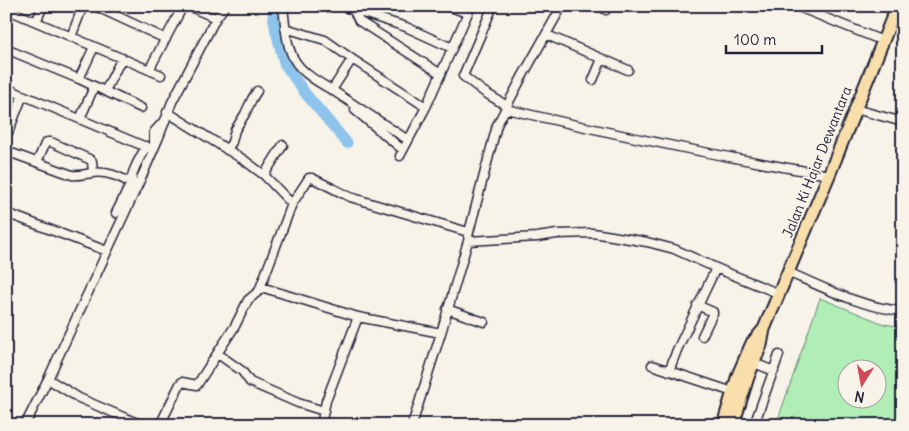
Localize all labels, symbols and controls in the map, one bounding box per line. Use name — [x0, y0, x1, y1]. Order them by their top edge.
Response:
scale bar — [726, 22, 823, 54]
text: 100 m — [734, 30, 776, 49]
street label: Jalan Ki Hajar Dewantara — [778, 84, 856, 240]
north arrow — [836, 358, 886, 408]
text: N — [853, 387, 866, 407]

